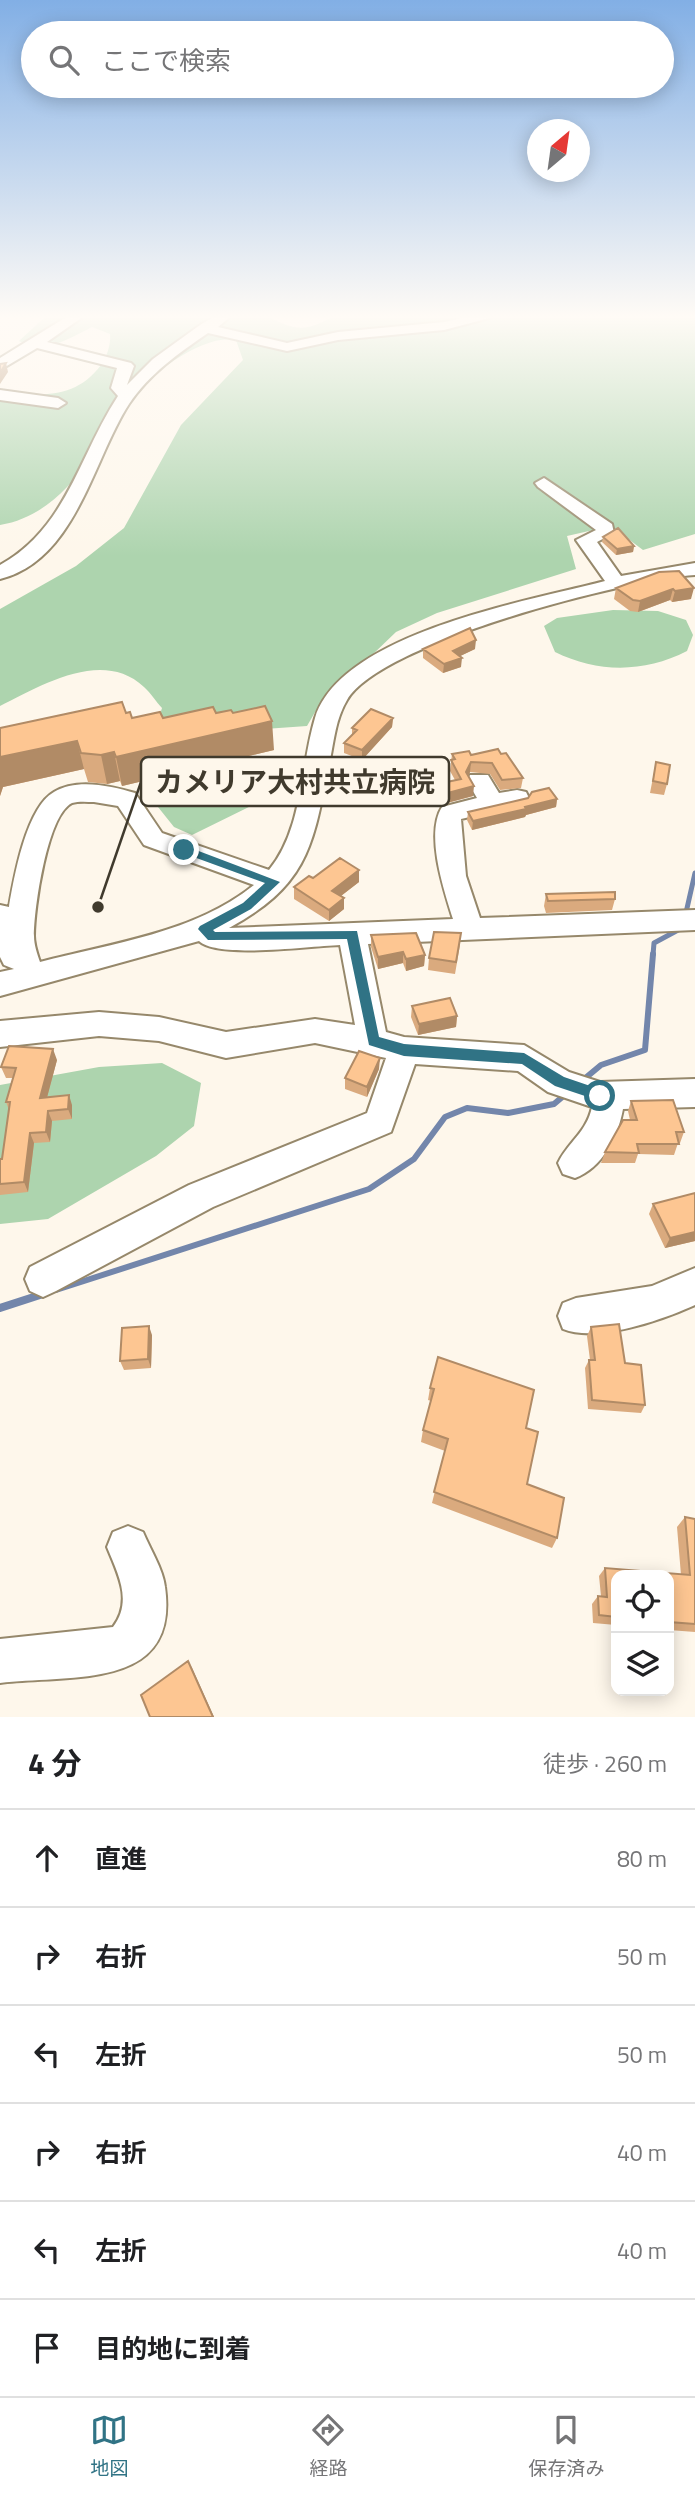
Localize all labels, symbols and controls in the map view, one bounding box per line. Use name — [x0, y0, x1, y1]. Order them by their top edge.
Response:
search box — [21, 21, 674, 98]
icon: search — [45, 41, 83, 79]
text: ここで検索 — [101, 41, 231, 80]
north arrow — [527, 119, 590, 182]
callout: カメリア大村共立病院 — [141, 757, 449, 806]
text: カメリア大村共立病院 — [155, 760, 435, 803]
route end — [168, 834, 199, 865]
route start — [584, 1080, 615, 1111]
map controls — [611, 1570, 674, 1696]
button: locate — [611, 1570, 674, 1633]
button: layers — [611, 1633, 674, 1696]
text: 4 分 — [28, 1740, 81, 1786]
text: 徒歩 · 260 m — [543, 1746, 667, 1781]
icon: ahead — [28, 1839, 66, 1877]
text: 直進 — [95, 1839, 147, 1878]
text: 80 m — [617, 1841, 667, 1876]
icon: right — [28, 1937, 66, 1975]
text: 右折 — [95, 1937, 147, 1976]
text: 50 m — [617, 1939, 667, 1974]
icon: left — [28, 2035, 66, 2073]
text: 左折 — [95, 2035, 147, 2074]
text: 50 m — [617, 2037, 667, 2072]
icon: right — [28, 2133, 66, 2171]
text: 右折 — [95, 2133, 147, 2172]
text: 40 m — [617, 2135, 667, 2170]
icon: left — [28, 2231, 66, 2269]
text: 左折 — [95, 2231, 147, 2270]
text: 40 m — [617, 2233, 667, 2268]
icon: arrive — [28, 2329, 66, 2367]
text: 目的地に到着 — [95, 2329, 251, 2368]
tab: 地図 — [90, 2411, 129, 2482]
tab: 経路 — [309, 2411, 348, 2482]
tab: 保存済み — [528, 2411, 605, 2482]

